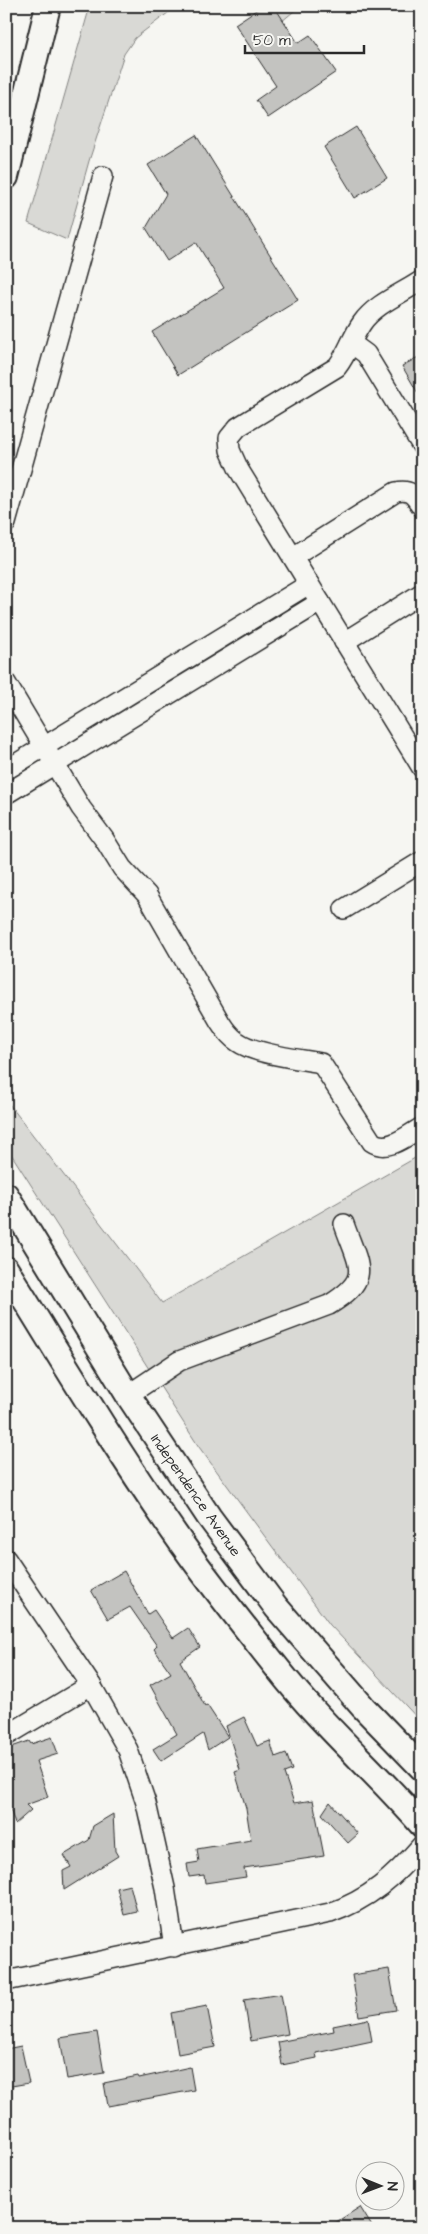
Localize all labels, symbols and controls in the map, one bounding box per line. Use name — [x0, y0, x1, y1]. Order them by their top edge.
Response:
scale bar — [245, 22, 364, 54]
text: 50 m — [253, 30, 291, 51]
street label: Independence Avenue — [145, 1430, 246, 1561]
north arrow — [356, 2162, 406, 2212]
text: N — [382, 2182, 402, 2191]

